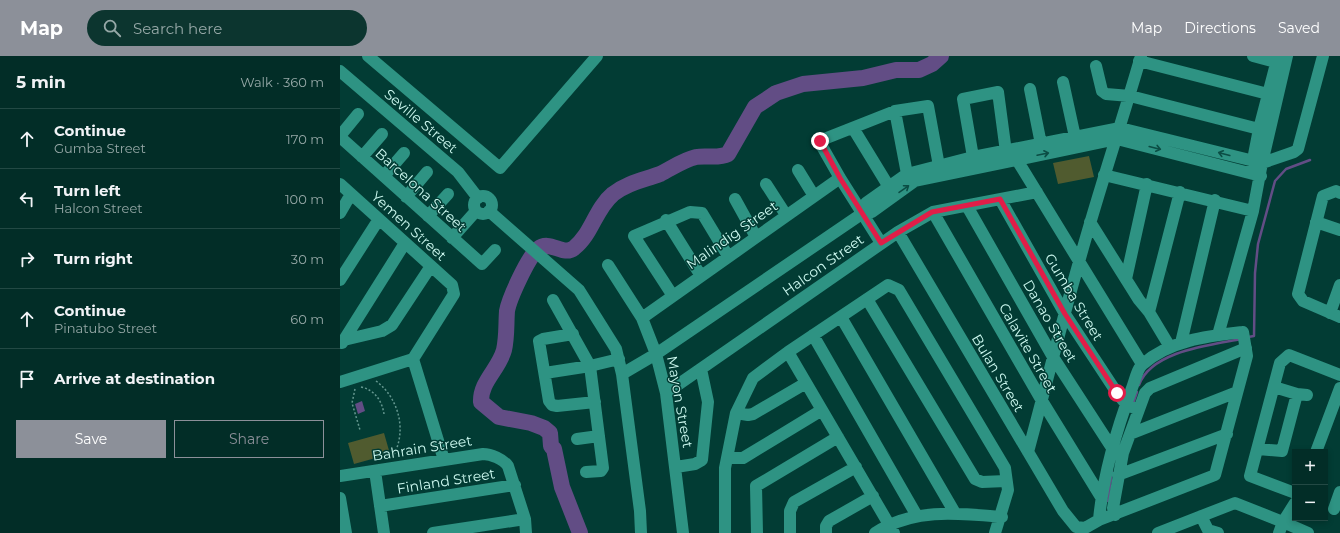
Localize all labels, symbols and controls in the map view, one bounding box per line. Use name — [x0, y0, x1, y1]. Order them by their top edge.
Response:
search box — [87, 10, 367, 46]
text: Map — [20, 17, 63, 40]
icon: search — [101, 17, 123, 39]
text: Search here — [133, 19, 222, 38]
text: Map — [1131, 19, 1162, 37]
text: Directions — [1184, 19, 1256, 37]
text: Saved — [1278, 19, 1320, 37]
text: 5 min — [16, 72, 66, 92]
text: Walk · 360 m — [240, 74, 324, 90]
street label: Seville Street — [381, 85, 462, 157]
text: Continue — [54, 121, 126, 140]
icon: ahead — [16, 128, 38, 150]
text: 170 m — [286, 131, 324, 147]
route end — [811, 132, 829, 150]
text: Gumba Street — [54, 140, 146, 156]
street label: Barcelona Street — [372, 144, 471, 236]
one-way arrow — [1148, 145, 1161, 153]
one-way arrow — [1036, 150, 1049, 158]
one-way arrow — [1218, 150, 1231, 158]
text: Turn left — [54, 181, 121, 200]
one-way arrow — [898, 185, 909, 193]
street label: Yemen Street — [368, 187, 451, 265]
icon: left — [16, 188, 38, 210]
text: 100 m — [285, 191, 324, 207]
street label: Malindig Street — [683, 197, 781, 273]
text: Halcon Street — [54, 200, 143, 216]
street label: Halcon Street — [779, 230, 867, 300]
icon: right — [16, 248, 38, 270]
text: Turn right — [54, 249, 133, 268]
street label: Gumba Street — [1041, 250, 1107, 344]
text: 30 m — [291, 251, 324, 267]
street label: Danao Street — [1019, 277, 1081, 366]
street label: Calavite Street — [995, 300, 1061, 397]
text: Continue — [54, 301, 126, 320]
icon: ahead — [16, 308, 38, 330]
text: 60 m — [290, 311, 324, 327]
text: Pinatubo Street — [54, 320, 157, 336]
street label: Bulan Street — [968, 331, 1028, 415]
street label: Mayon Street — [663, 355, 697, 450]
icon: arrive — [16, 368, 38, 390]
text: Arrive at destination — [54, 369, 215, 388]
route start — [1108, 384, 1126, 402]
button: Save — [16, 420, 166, 458]
button: Share — [174, 420, 324, 458]
street label: Bahrain Street — [371, 431, 474, 465]
map controls — [1292, 449, 1328, 521]
button: + — [1292, 449, 1328, 485]
street label: Finland Street — [396, 464, 497, 498]
button: − — [1292, 485, 1328, 521]

